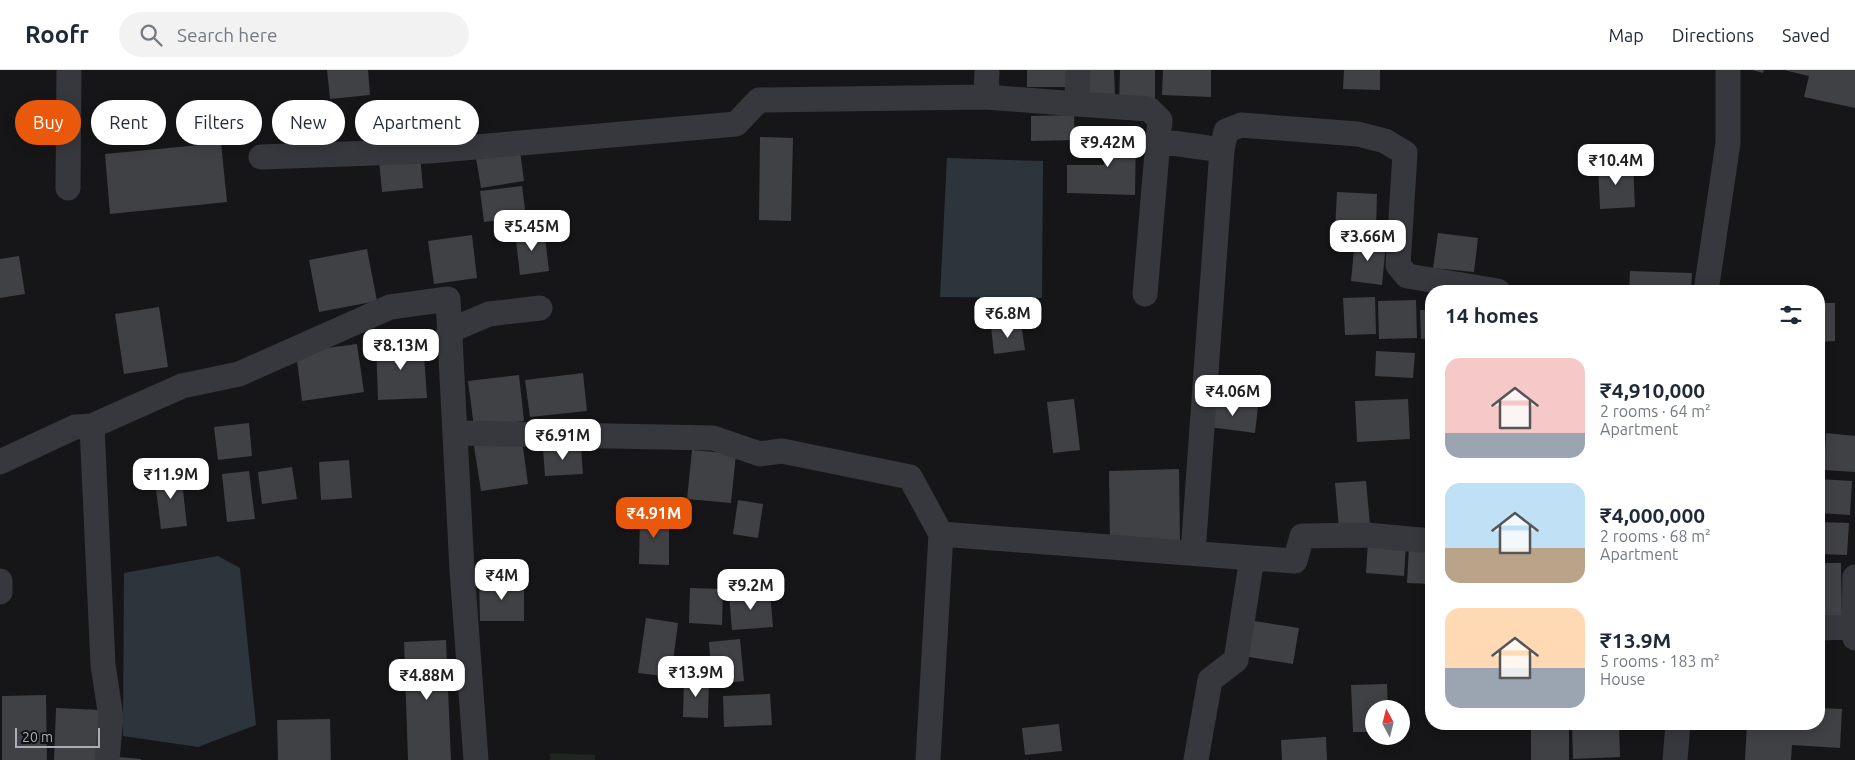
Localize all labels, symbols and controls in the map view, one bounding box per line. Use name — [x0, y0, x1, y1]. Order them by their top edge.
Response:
search box — [119, 12, 469, 57]
text: Roofr — [25, 21, 89, 48]
icon: search — [137, 21, 165, 49]
text: Search here — [177, 24, 277, 46]
text: Map — [1608, 25, 1644, 45]
text: Directions — [1672, 25, 1754, 45]
text: Saved — [1782, 25, 1830, 45]
chip: Buy — [15, 100, 81, 145]
chip: Rent — [91, 100, 166, 145]
chip: Filters — [176, 100, 262, 145]
chip: New — [272, 100, 345, 145]
chip: Apartment — [355, 100, 479, 145]
pin: ₹9.42M — [1067, 126, 1149, 168]
text: ₹9.42M — [1081, 133, 1135, 151]
pin: ₹10.4M — [1575, 144, 1657, 186]
text: ₹10.4M — [1589, 151, 1643, 169]
pin: ₹5.45M — [491, 210, 573, 252]
text: ₹5.45M — [505, 217, 559, 235]
pin: ₹3.66M — [1327, 220, 1409, 262]
text: ₹3.66M — [1341, 227, 1395, 245]
pin: ₹6.8M — [973, 296, 1043, 339]
icon: filters — [1777, 301, 1805, 329]
text: 14 homes — [1445, 303, 1539, 327]
text: ₹6.8M — [985, 304, 1031, 322]
pin: ₹8.13M — [360, 328, 442, 371]
text: ₹8.13M — [374, 336, 428, 354]
pin: ₹4.06M — [1192, 374, 1274, 417]
icon: home — [1485, 378, 1545, 438]
text: ₹4,910,000 — [1600, 378, 1705, 402]
text: ₹4.06M — [1206, 382, 1260, 400]
text: 2 rooms · 64 m² — [1600, 402, 1711, 420]
pin: ₹6.91M — [522, 418, 604, 461]
text: Apartment — [1600, 420, 1678, 438]
text: ₹6.91M — [536, 426, 590, 444]
pin: ₹11.9M — [130, 458, 212, 500]
text: ₹11.9M — [144, 465, 198, 483]
pin: ₹4.91M — [613, 496, 695, 539]
icon: home — [1485, 503, 1545, 563]
text: ₹4,000,000 — [1600, 503, 1705, 527]
text: ₹4.91M — [627, 504, 681, 522]
text: 2 rooms · 68 m² — [1600, 527, 1711, 545]
text: Apartment — [1600, 545, 1678, 563]
pin: ₹4M — [478, 558, 526, 601]
text: ₹4M — [486, 566, 518, 584]
pin: ₹9.2M — [716, 568, 786, 611]
text: ₹9.2M — [728, 576, 774, 594]
icon: home — [1485, 628, 1545, 688]
text: ₹13.9M — [1600, 628, 1671, 652]
text: 5 rooms · 183 m² — [1600, 652, 1720, 670]
pin: ₹13.9M — [655, 656, 737, 698]
pin: ₹4.88M — [386, 658, 468, 701]
text: ₹13.9M — [669, 663, 723, 681]
text: ₹4.88M — [400, 666, 454, 684]
text: House — [1600, 670, 1645, 688]
north arrow — [1365, 700, 1410, 745]
map controls — [1365, 700, 1410, 745]
scale bar — [15, 725, 100, 748]
text: 20 m — [22, 729, 53, 745]

